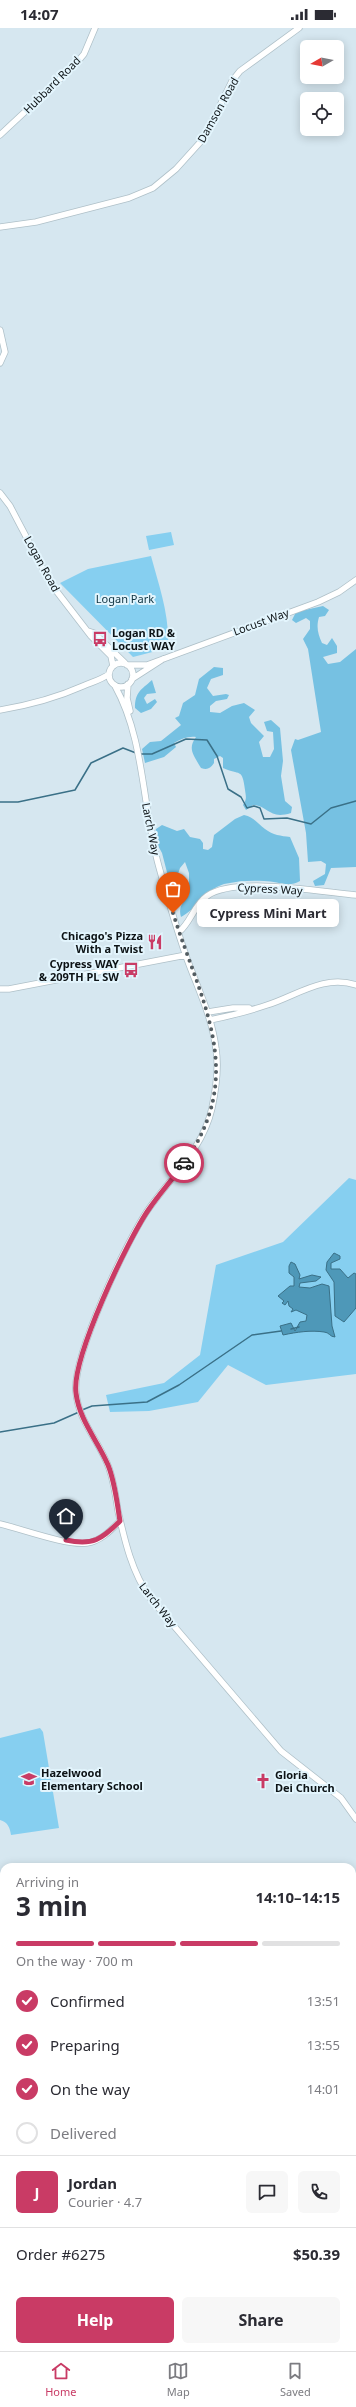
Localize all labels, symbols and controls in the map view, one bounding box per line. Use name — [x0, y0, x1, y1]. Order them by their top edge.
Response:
text: 14:07 — [20, 4, 59, 24]
north arrow — [300, 40, 344, 84]
map controls — [300, 40, 344, 136]
street label: Hubbard Road — [20, 53, 83, 116]
street label: Damson Road — [193, 74, 242, 145]
button: locate — [300, 92, 344, 136]
street label: Logan Road — [21, 533, 64, 594]
park label: Logan Park — [96, 591, 154, 606]
street label: Locust Way — [231, 604, 291, 639]
place label: Logan RD & Locust WAY — [112, 625, 176, 653]
bus stop icon: Logan RD & Locust WAY — [91, 630, 109, 648]
street label: Larch Way — [139, 801, 164, 857]
pin — [156, 872, 190, 913]
icon: bag — [162, 878, 184, 900]
street label: Cypress Way — [237, 879, 303, 898]
callout: Cypress Mini Mart — [197, 899, 339, 927]
text: Cypress Mini Mart — [209, 904, 327, 922]
place label: Chicago's Pizza With a Twist — [61, 928, 143, 956]
restaurant icon: Chicago's Pizza With a Twist — [146, 933, 164, 951]
place label: Cypress WAY & 209TH PL SW — [39, 956, 119, 984]
bus stop icon: Cypress WAY & 209TH PL SW — [122, 961, 140, 979]
courier — [164, 1143, 204, 1183]
icon: car — [173, 1152, 195, 1174]
pin — [49, 1499, 83, 1540]
icon: home — [55, 1505, 77, 1527]
street label: Larch Way — [136, 1579, 181, 1630]
place label: Hazelwood Elementary School — [41, 1765, 143, 1793]
place label: Gloria Dei Church — [275, 1767, 335, 1795]
school or university icon: Hazelwood Elementary School — [20, 1770, 38, 1788]
church icon: Gloria Dei Church — [254, 1772, 272, 1790]
text: Arriving in — [16, 1873, 79, 1891]
text: 14:10–14:15 — [255, 1887, 340, 1907]
text: 3 min — [16, 1888, 88, 1924]
text: On the way · 700 m — [16, 1952, 133, 1970]
icon: check — [16, 1990, 38, 2012]
text: Confirmed — [50, 1991, 125, 2011]
text: 13:51 — [307, 1992, 340, 2010]
icon: check — [16, 2034, 38, 2056]
text: Preparing — [50, 2035, 120, 2055]
text: 13:55 — [307, 2036, 340, 2054]
icon: check — [16, 2078, 38, 2100]
text: On the way — [50, 2079, 130, 2099]
text: 14:01 — [307, 2080, 340, 2098]
text: Delivered — [50, 2123, 117, 2143]
button: chat — [246, 2171, 288, 2213]
button: phone — [298, 2171, 340, 2213]
text: Jordan — [68, 2173, 117, 2193]
text: J — [35, 2182, 39, 2202]
text: Courier · 4.7 — [68, 2193, 142, 2211]
text: Order #6275 — [16, 2244, 105, 2264]
text: $50.39 — [293, 2244, 340, 2264]
button: Help — [16, 2297, 174, 2343]
button: Share — [182, 2297, 340, 2343]
tab: Home — [45, 2360, 76, 2399]
tab: Map — [167, 2360, 190, 2399]
tab: Saved — [280, 2360, 311, 2399]

